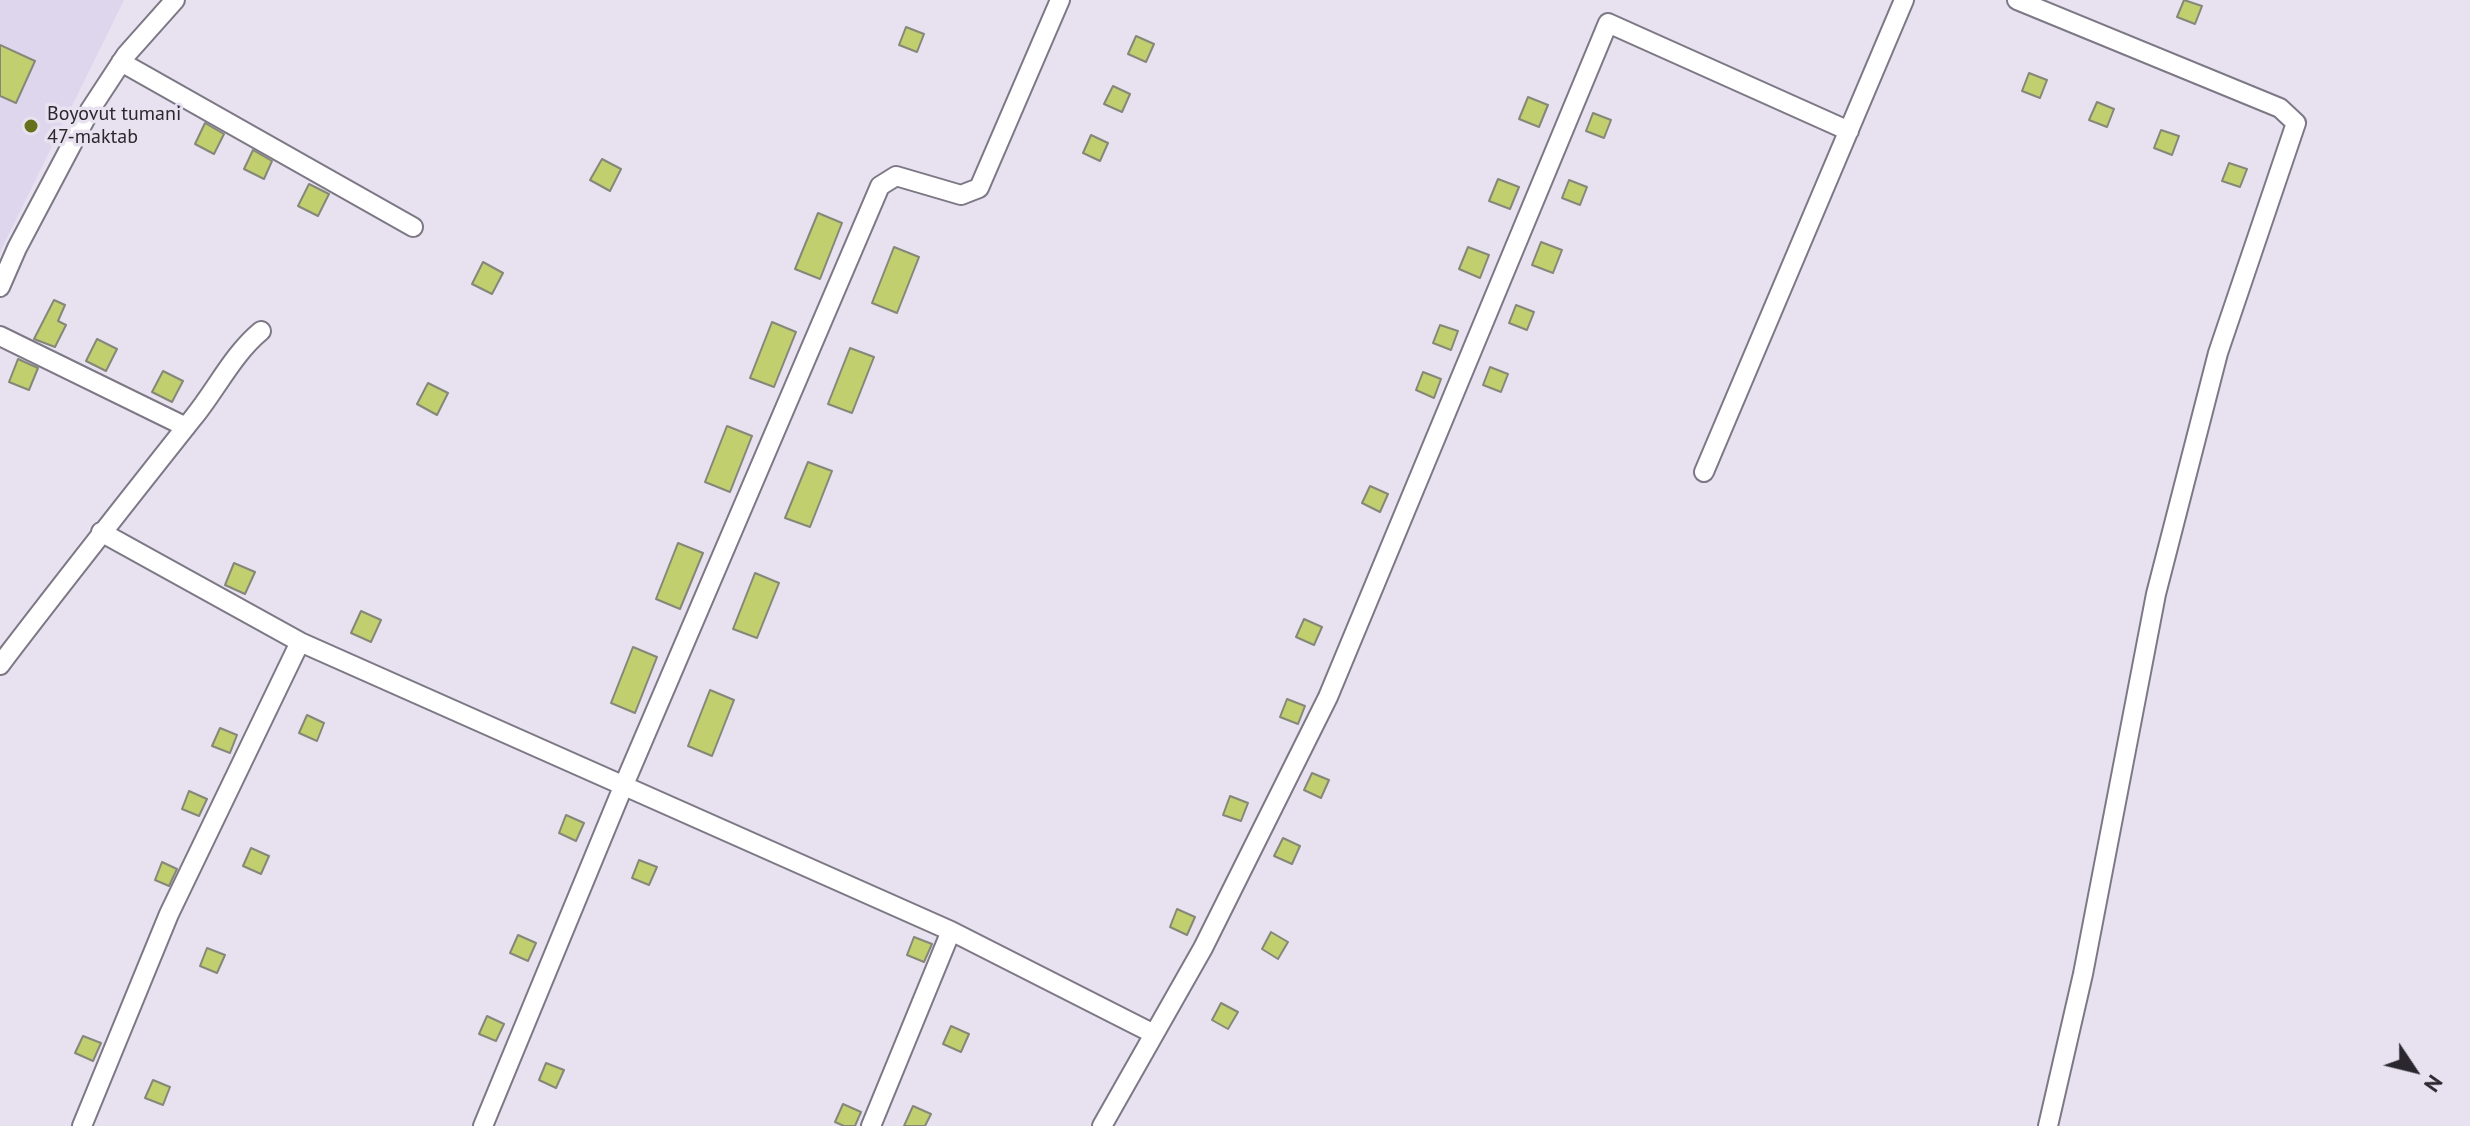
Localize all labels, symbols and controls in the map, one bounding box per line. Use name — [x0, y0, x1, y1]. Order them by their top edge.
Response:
place label: Boyovut tumani 47-maktab — [47, 102, 181, 149]
marker: Boyovut tumani 47-maktab — [22, 117, 40, 135]
north arrow — [2374, 1030, 2454, 1110]
text: N — [2418, 1070, 2449, 1098]

